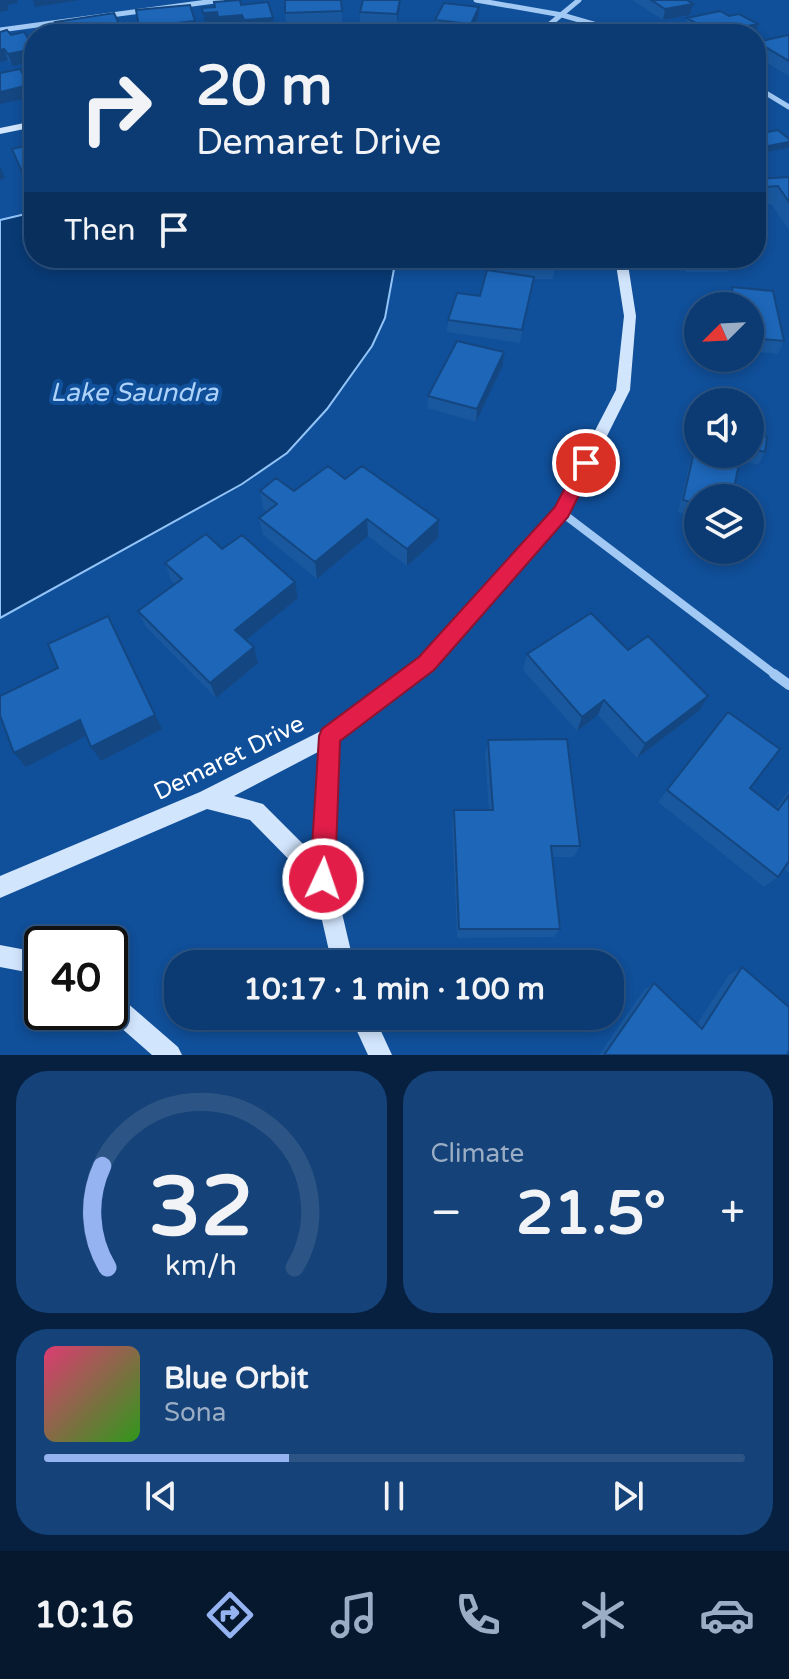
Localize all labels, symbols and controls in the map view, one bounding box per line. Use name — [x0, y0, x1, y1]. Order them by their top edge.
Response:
text: 20 m — [196, 53, 332, 120]
icon: right — [64, 56, 168, 160]
text: Demaret Drive — [196, 121, 441, 164]
icon: arrive — [152, 208, 196, 252]
text: Then — [64, 212, 136, 249]
north arrow — [684, 292, 764, 372]
map controls — [684, 292, 764, 564]
water label: Lake Saundra — [50, 377, 219, 408]
button: sound — [684, 388, 764, 468]
pin — [552, 429, 620, 497]
icon: arrive — [564, 441, 608, 485]
button: layers — [684, 484, 764, 564]
street label: Demaret Drive — [149, 709, 309, 807]
position arrow — [281, 837, 365, 921]
speed limit sign: 40 — [24, 926, 128, 1030]
text: 10:17 · 1 min · 100 m — [243, 971, 545, 1008]
text: Climate — [431, 1138, 524, 1169]
text: 32 — [149, 1158, 253, 1258]
text: 21.5° — [516, 1178, 666, 1250]
text: − — [431, 1187, 462, 1240]
text: + — [720, 1187, 745, 1240]
text: km/h — [165, 1249, 237, 1283]
text: Blue Orbit — [164, 1360, 309, 1397]
text: Sona — [164, 1397, 226, 1428]
icon: previous — [139, 1474, 183, 1518]
icon: pause — [372, 1474, 416, 1518]
icon: next — [606, 1474, 650, 1518]
icon: directions — [202, 1587, 258, 1643]
icon: music — [326, 1587, 382, 1643]
icon: phone — [450, 1587, 506, 1643]
icon: climate — [575, 1587, 631, 1643]
icon: car — [699, 1587, 755, 1643]
text: 10:16 — [34, 1594, 134, 1637]

